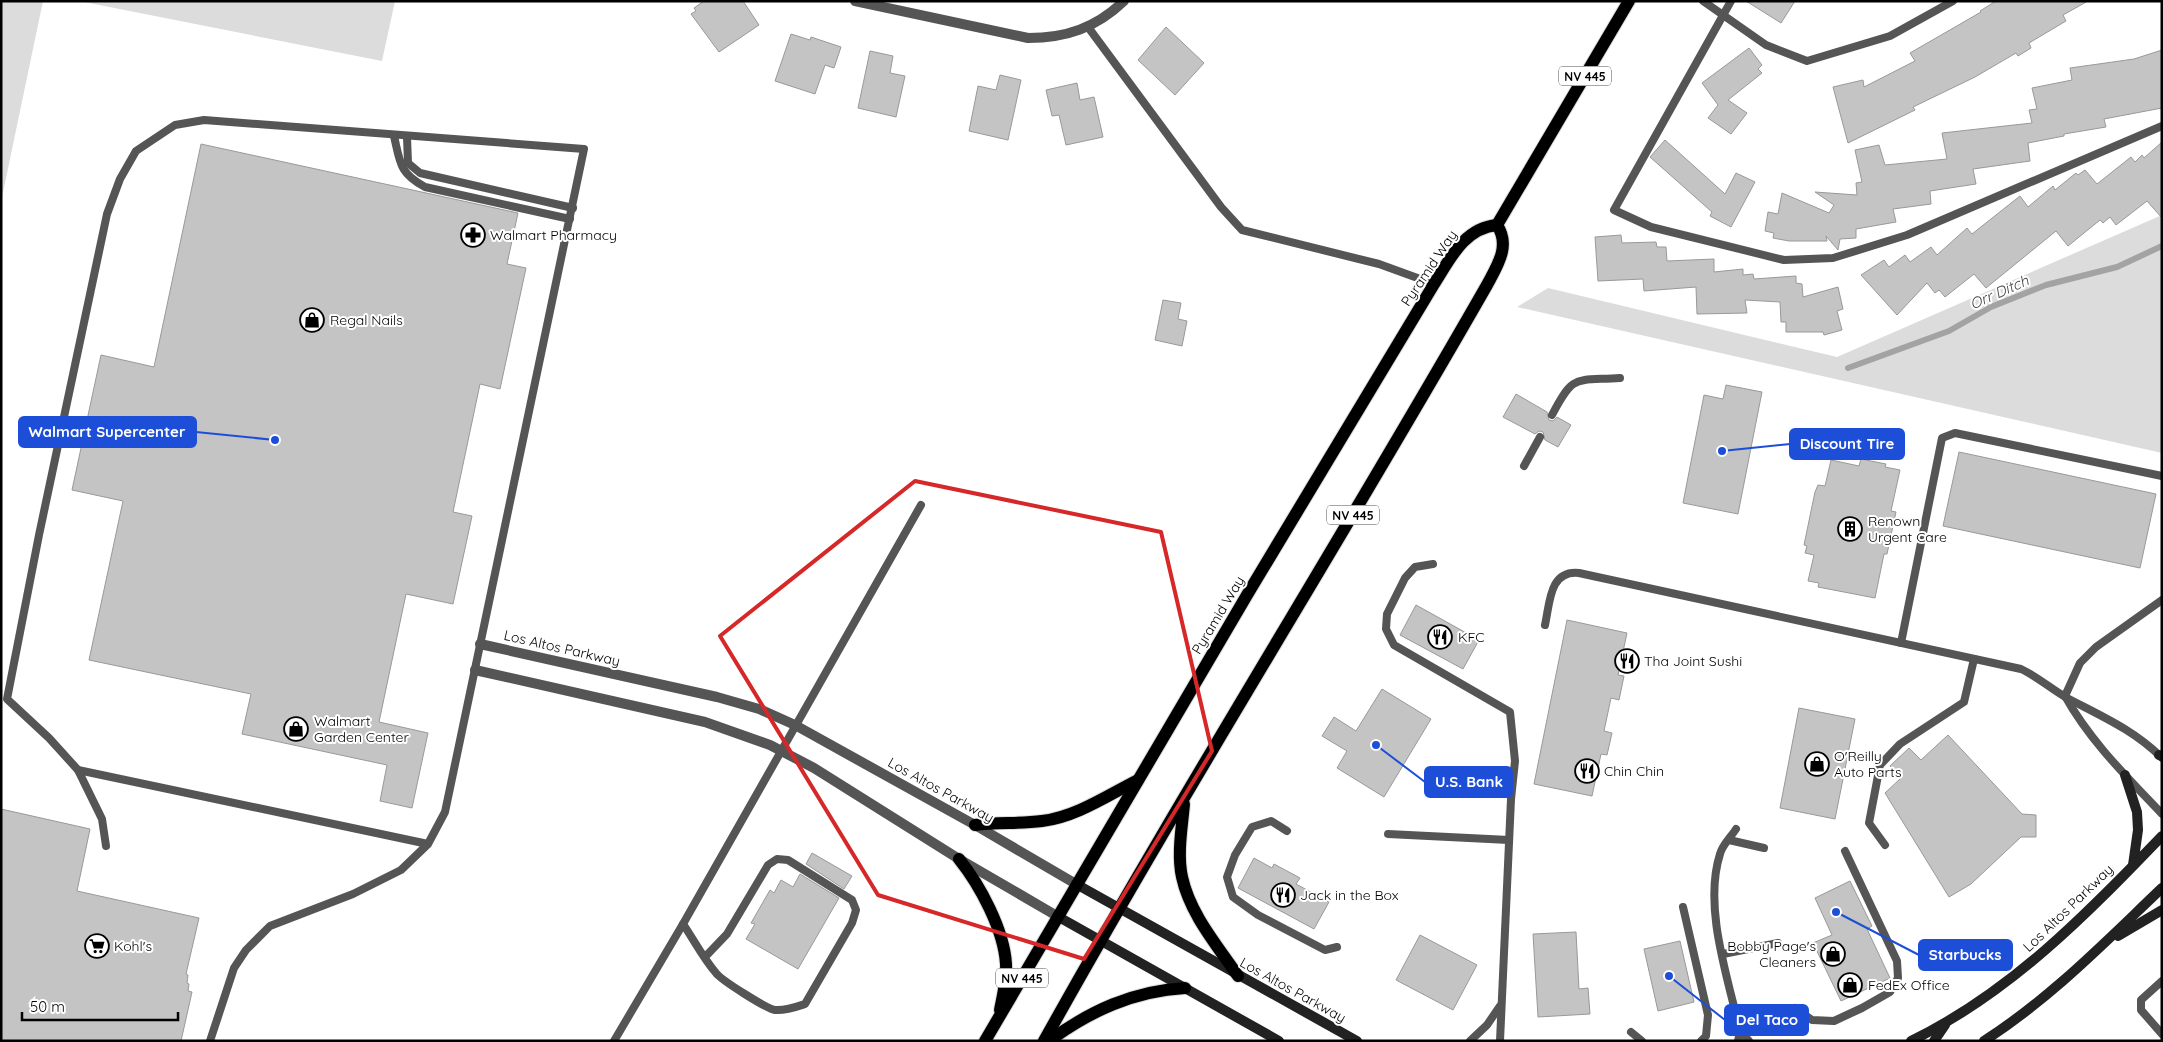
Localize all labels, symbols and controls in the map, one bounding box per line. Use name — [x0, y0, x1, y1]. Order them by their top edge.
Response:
road number: NV 445 — [1559, 66, 1611, 85]
pharmacy icon: Walmart Pharmacy — [460, 222, 486, 248]
place label: Walmart Pharmacy — [490, 226, 617, 244]
street label: Pyramid Way — [1397, 226, 1461, 310]
water label: Orr Ditch — [1967, 270, 2032, 313]
shop icon: Regal Nails — [299, 307, 325, 333]
place label: Regal Nails — [330, 311, 403, 329]
callout: Walmart Supercenter — [19, 417, 196, 447]
text: Walmart Supercenter — [29, 422, 186, 441]
callout: Discount Tire — [1790, 429, 1904, 459]
text: Discount Tire — [1800, 434, 1894, 453]
road number: NV 445 — [1327, 506, 1379, 524]
place label: Renown Urgent Care — [1868, 512, 1947, 546]
building icon: Renown Urgent Care — [1837, 516, 1863, 542]
street label: Pyramid Way — [1188, 573, 1248, 657]
restaurant icon: KFC — [1427, 624, 1453, 650]
street label: Los Altos Parkway — [502, 626, 622, 670]
place label: KFC — [1458, 628, 1484, 646]
restaurant icon: Tha Joint Sushi — [1614, 648, 1640, 674]
place label: Tha Joint Sushi — [1644, 652, 1742, 670]
place label: Walmart Garden Center — [314, 712, 410, 746]
shop icon: Walmart Garden Center — [283, 716, 309, 742]
place label: O'Reilly Auto Parts — [1834, 747, 1902, 781]
shop icon: O'Reilly Auto Parts — [1804, 751, 1830, 777]
street label: Los Altos Parkway — [885, 753, 997, 827]
restaurant icon: Chin Chin — [1574, 758, 1600, 784]
place label: Chin Chin — [1604, 762, 1664, 780]
callout: U.S. Bank — [1425, 767, 1512, 797]
text: U.S. Bank — [1435, 772, 1503, 791]
street label: Los Altos Parkway — [2019, 860, 2117, 956]
restaurant icon: Jack in the Box — [1270, 882, 1296, 908]
place label: Jack in the Box — [1300, 886, 1399, 904]
supermarket icon: Kohl's — [84, 933, 110, 959]
place label: Kohl's — [114, 937, 152, 955]
place label: Bobby Page's Cleaners — [1727, 937, 1816, 971]
callout: Starbucks — [1919, 940, 2012, 970]
shop icon: Bobby Page's Cleaners — [1820, 941, 1846, 967]
text: Starbucks — [1929, 945, 2001, 964]
street label: Los Altos Parkway — [1237, 953, 1349, 1027]
road number: NV 445 — [996, 968, 1048, 988]
shop icon: FedEx Office — [1837, 972, 1863, 998]
place label: FedEx Office — [1868, 976, 1950, 994]
scale bar — [22, 990, 179, 1022]
text: 50 m — [30, 997, 65, 1016]
callout: Del Taco — [1725, 1005, 1808, 1035]
text: Del Taco — [1736, 1010, 1798, 1029]

